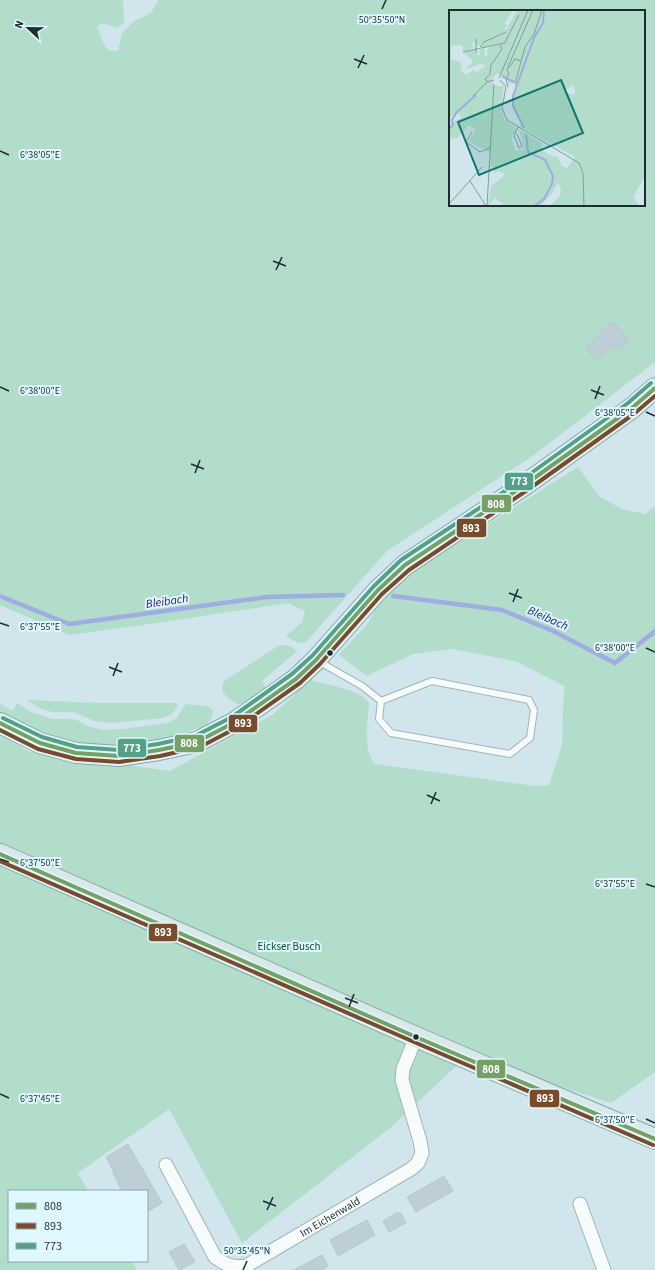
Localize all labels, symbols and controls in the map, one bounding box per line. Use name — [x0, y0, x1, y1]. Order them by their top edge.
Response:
north arrow — [8, 8, 48, 48]
inset map — [449, 10, 645, 206]
text: 50°35'50"N — [359, 13, 405, 27]
text: N — [11, 18, 28, 31]
text: 6°38'05"E — [20, 148, 60, 162]
text: 6°38'00"E — [20, 384, 60, 398]
text: 6°38'05"E — [595, 406, 635, 420]
line badge: 773 — [504, 472, 534, 491]
text: 773 — [510, 474, 528, 489]
line badge: 808 — [481, 494, 512, 513]
text: 808 — [487, 497, 505, 512]
line badge: 893 — [456, 518, 487, 538]
text: 893 — [462, 521, 480, 536]
water label: Bleibach — [145, 590, 189, 613]
water label: Bleibach — [525, 602, 571, 635]
text: 6°37'55"E — [20, 620, 60, 634]
text: 6°38'00"E — [595, 641, 635, 655]
unlabelled marker — [325, 648, 335, 658]
line badge: 893 — [228, 714, 258, 733]
text: 893 — [234, 716, 252, 731]
line badge: 808 — [174, 734, 205, 753]
text: 808 — [180, 736, 198, 751]
line badge: 773 — [117, 738, 147, 758]
text: 773 — [123, 741, 141, 756]
text: 6°37'50"E — [20, 856, 60, 870]
text: 6°37'55"E — [595, 877, 635, 891]
line badge: 893 — [148, 923, 178, 942]
text: 893 — [154, 925, 172, 940]
park label: Eickser Busch — [257, 939, 321, 954]
unlabelled marker — [411, 1032, 421, 1042]
line badge: 808 — [476, 1059, 506, 1079]
text: 808 — [482, 1062, 500, 1077]
line badge: 893 — [529, 1089, 560, 1108]
text: 893 — [536, 1091, 554, 1106]
text: 6°37'45"E — [20, 1092, 60, 1106]
text: 6°37'50"E — [595, 1113, 635, 1127]
legend — [8, 1190, 148, 1262]
street label: Im Eichenwald — [297, 1193, 363, 1241]
text: 808 — [44, 1198, 62, 1215]
text: 893 — [44, 1218, 62, 1235]
text: 773 — [44, 1238, 62, 1255]
text: 50°35'45"N — [224, 1244, 270, 1258]

